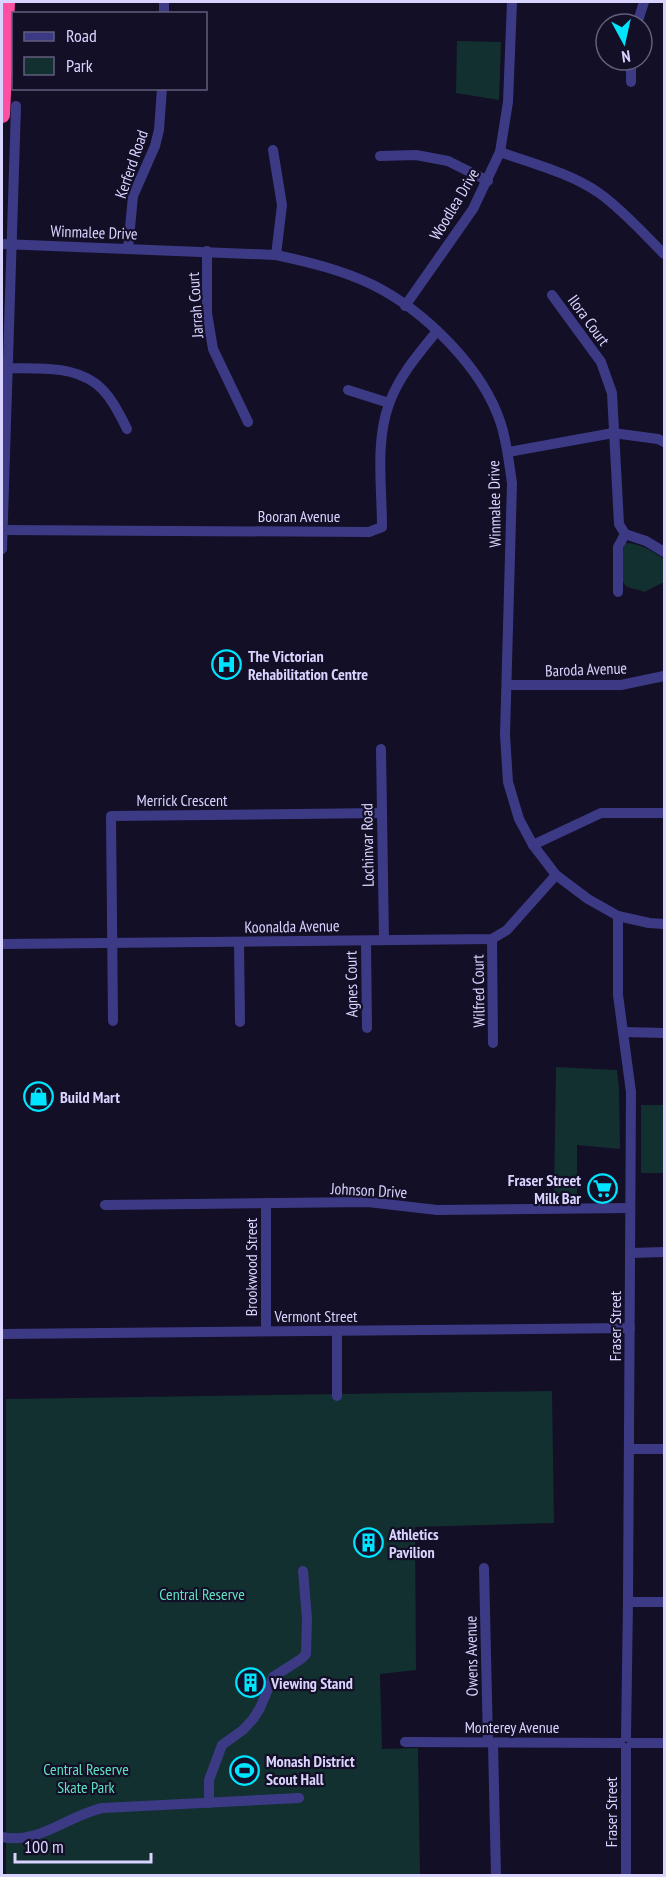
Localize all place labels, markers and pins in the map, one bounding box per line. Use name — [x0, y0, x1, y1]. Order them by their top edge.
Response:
place label: The Victorian Rehabilitation Centre — [248, 646, 368, 684]
hospital icon: The Victorian Rehabilitation Centre — [211, 649, 243, 681]
shop icon: Build Mart — [23, 1081, 55, 1113]
place label: Build Mart — [60, 1087, 120, 1107]
place label: Fraser Street Milk Bar — [508, 1170, 581, 1208]
supermarket icon: Fraser Street Milk Bar — [586, 1173, 618, 1205]
place label: Athletics Pavilion — [388, 1524, 439, 1562]
building icon: Athletics Pavilion — [352, 1527, 384, 1559]
building icon: Viewing Stand — [234, 1667, 266, 1699]
place label: Viewing Stand — [270, 1673, 353, 1693]
place label: Monash District Scout Hall — [266, 1751, 355, 1789]
sports icon: Monash District Scout Hall — [229, 1754, 261, 1786]

